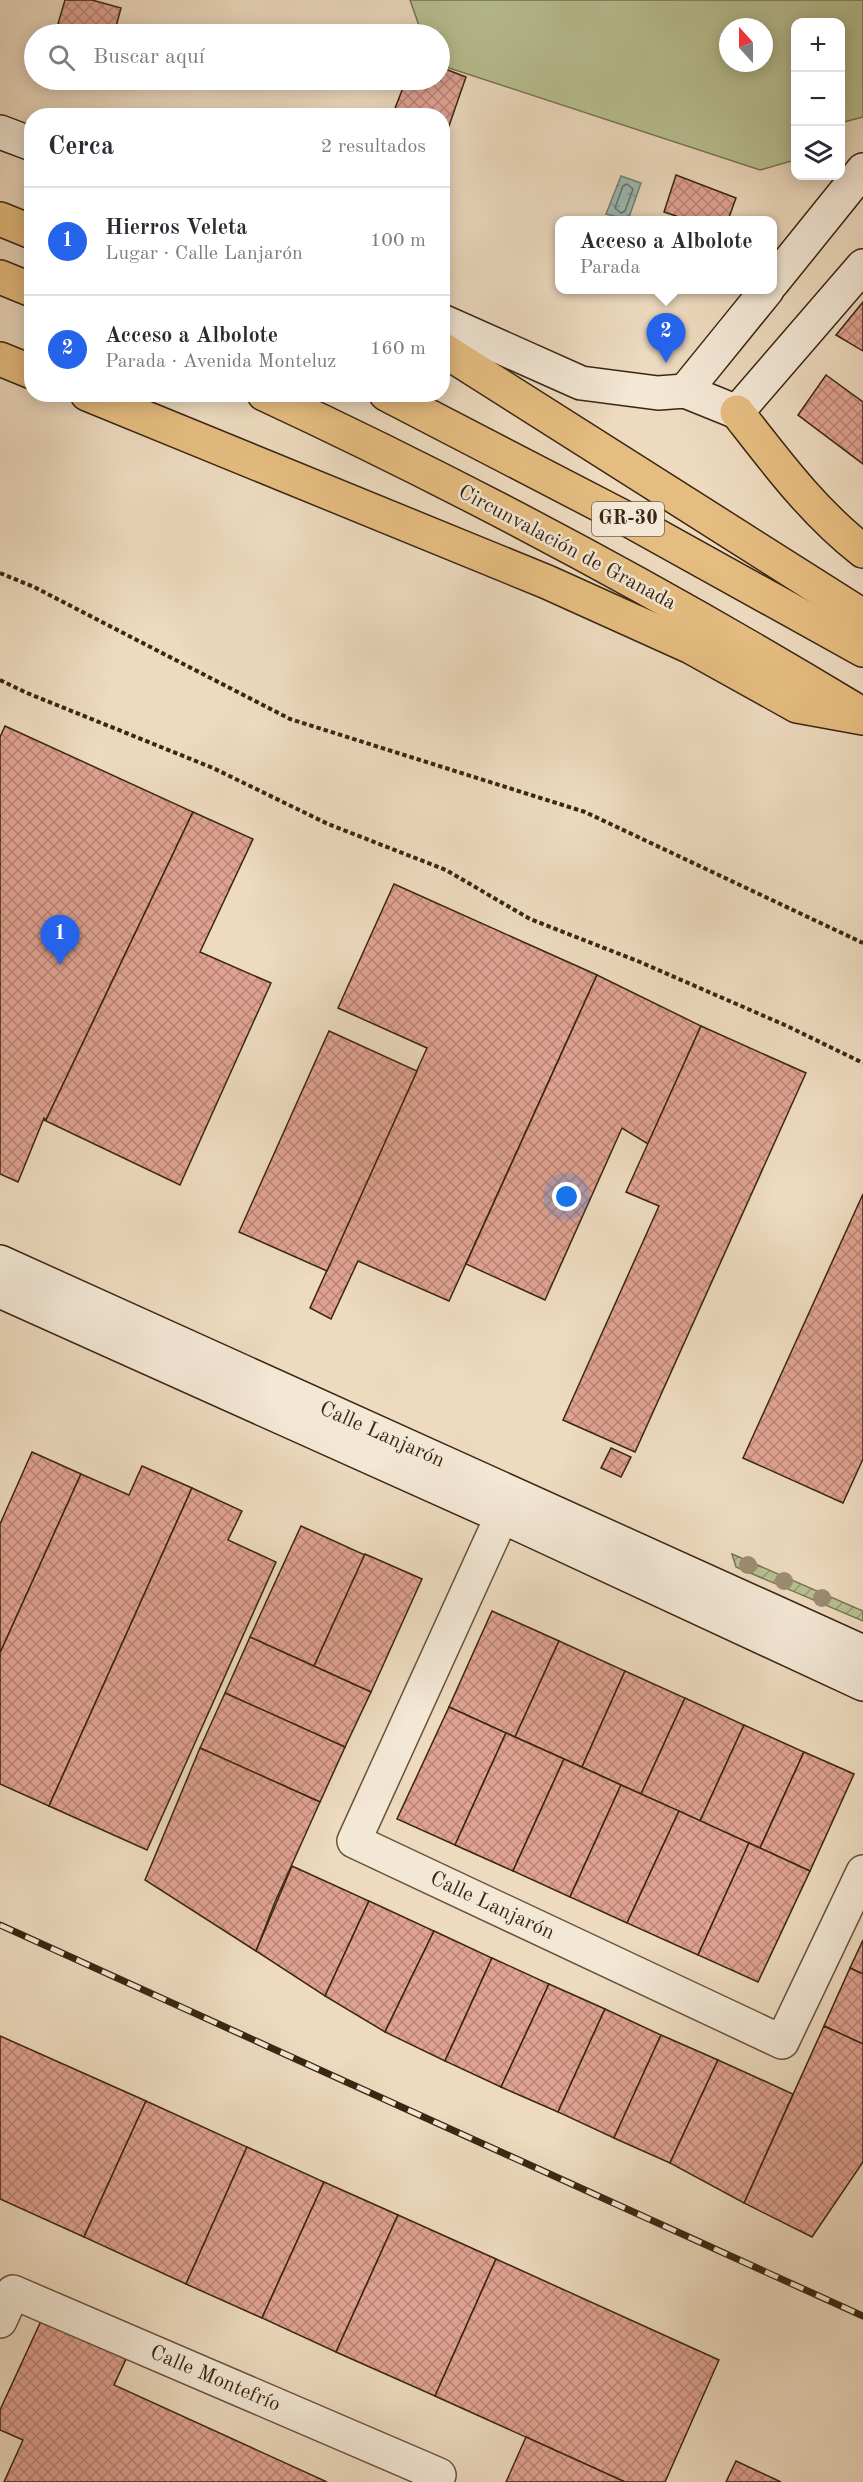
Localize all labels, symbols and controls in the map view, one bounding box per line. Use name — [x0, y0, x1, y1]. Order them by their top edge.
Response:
north arrow — [719, 18, 773, 72]
map controls — [791, 18, 845, 180]
button: + — [791, 18, 845, 72]
search box — [24, 24, 450, 90]
icon: search — [45, 41, 78, 74]
text: Buscar aquí — [93, 46, 205, 68]
button: − — [791, 72, 845, 126]
button: layers — [791, 126, 845, 180]
text: Cerca — [48, 134, 114, 160]
text: 2 resultados — [321, 137, 426, 157]
popup — [555, 216, 777, 294]
text: Hierros Veleta — [105, 217, 247, 239]
text: 1 — [62, 231, 73, 251]
text: 100 m — [370, 231, 426, 251]
text: Acceso a Albolote — [579, 231, 753, 253]
text: Lugar · Calle Lanjarón — [105, 244, 303, 264]
text: Parada — [579, 258, 640, 278]
pin: 2 — [646, 314, 686, 363]
text: Acceso a Albolote — [105, 325, 278, 347]
text: 2 — [62, 339, 73, 359]
text: 160 m — [370, 339, 426, 359]
text: Parada · Avenida Monteluz — [105, 352, 336, 372]
street label: Circunvalación de Granada — [455, 482, 679, 614]
road number: GR-30 — [592, 502, 664, 536]
pin: 1 — [40, 916, 80, 965]
your location — [552, 1182, 581, 1211]
street label: Calle Lanjarón — [316, 1398, 448, 1472]
street label: Calle Lanjarón — [427, 1868, 557, 1944]
street label: Calle Montefrío — [147, 2342, 283, 2416]

